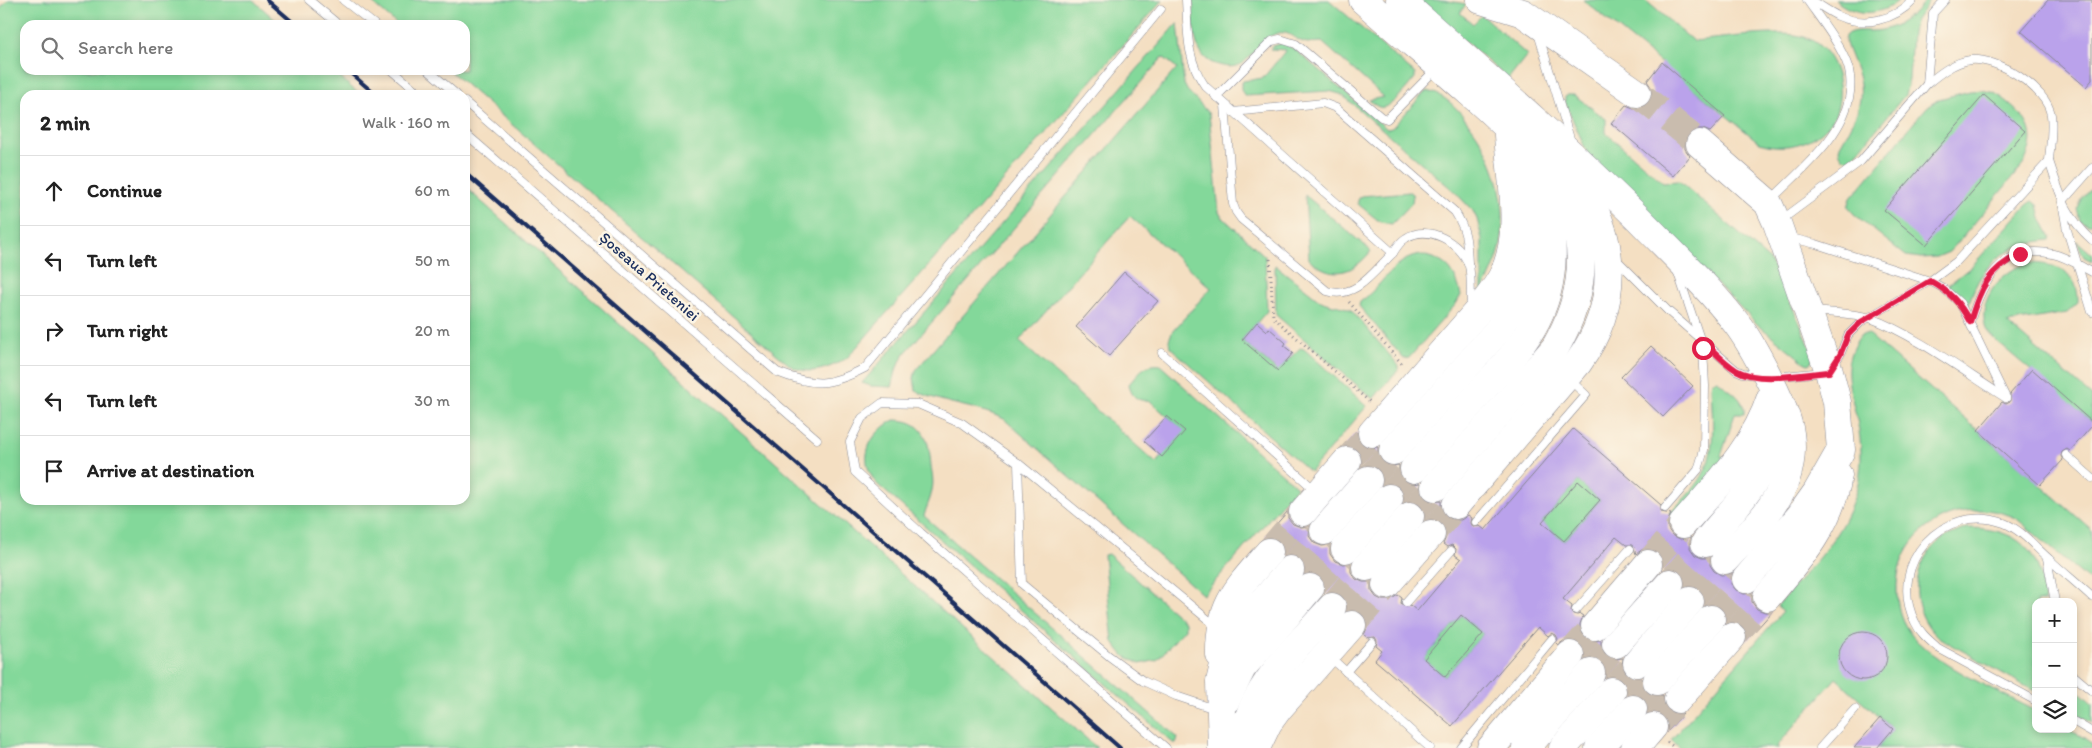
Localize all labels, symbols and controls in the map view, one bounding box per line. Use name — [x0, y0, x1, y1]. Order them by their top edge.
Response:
search box — [20, 20, 470, 75]
icon: search — [38, 34, 66, 62]
text: Search here — [78, 36, 173, 59]
text: 2 min — [40, 110, 90, 135]
text: Walk · 160 m — [362, 113, 450, 132]
icon: ahead — [40, 177, 68, 205]
text: Continue — [87, 179, 162, 202]
text: 60 m — [415, 181, 450, 200]
street label: Șoseaua Prieteniei — [596, 228, 704, 325]
route end — [2009, 243, 2032, 266]
icon: left — [40, 247, 68, 275]
text: Turn left — [87, 249, 157, 272]
text: 50 m — [415, 251, 450, 270]
icon: right — [40, 317, 68, 345]
text: Turn right — [87, 319, 168, 342]
text: 20 m — [415, 321, 450, 340]
route start — [1692, 337, 1715, 360]
icon: left — [40, 387, 68, 415]
text: Turn left — [87, 389, 157, 412]
text: 30 m — [414, 391, 450, 410]
icon: arrive — [40, 457, 68, 485]
text: Arrive at destination — [87, 459, 254, 482]
map controls — [2032, 598, 2077, 733]
button: + — [2032, 598, 2077, 643]
button: − — [2032, 643, 2077, 688]
button: layers — [2032, 688, 2077, 733]

